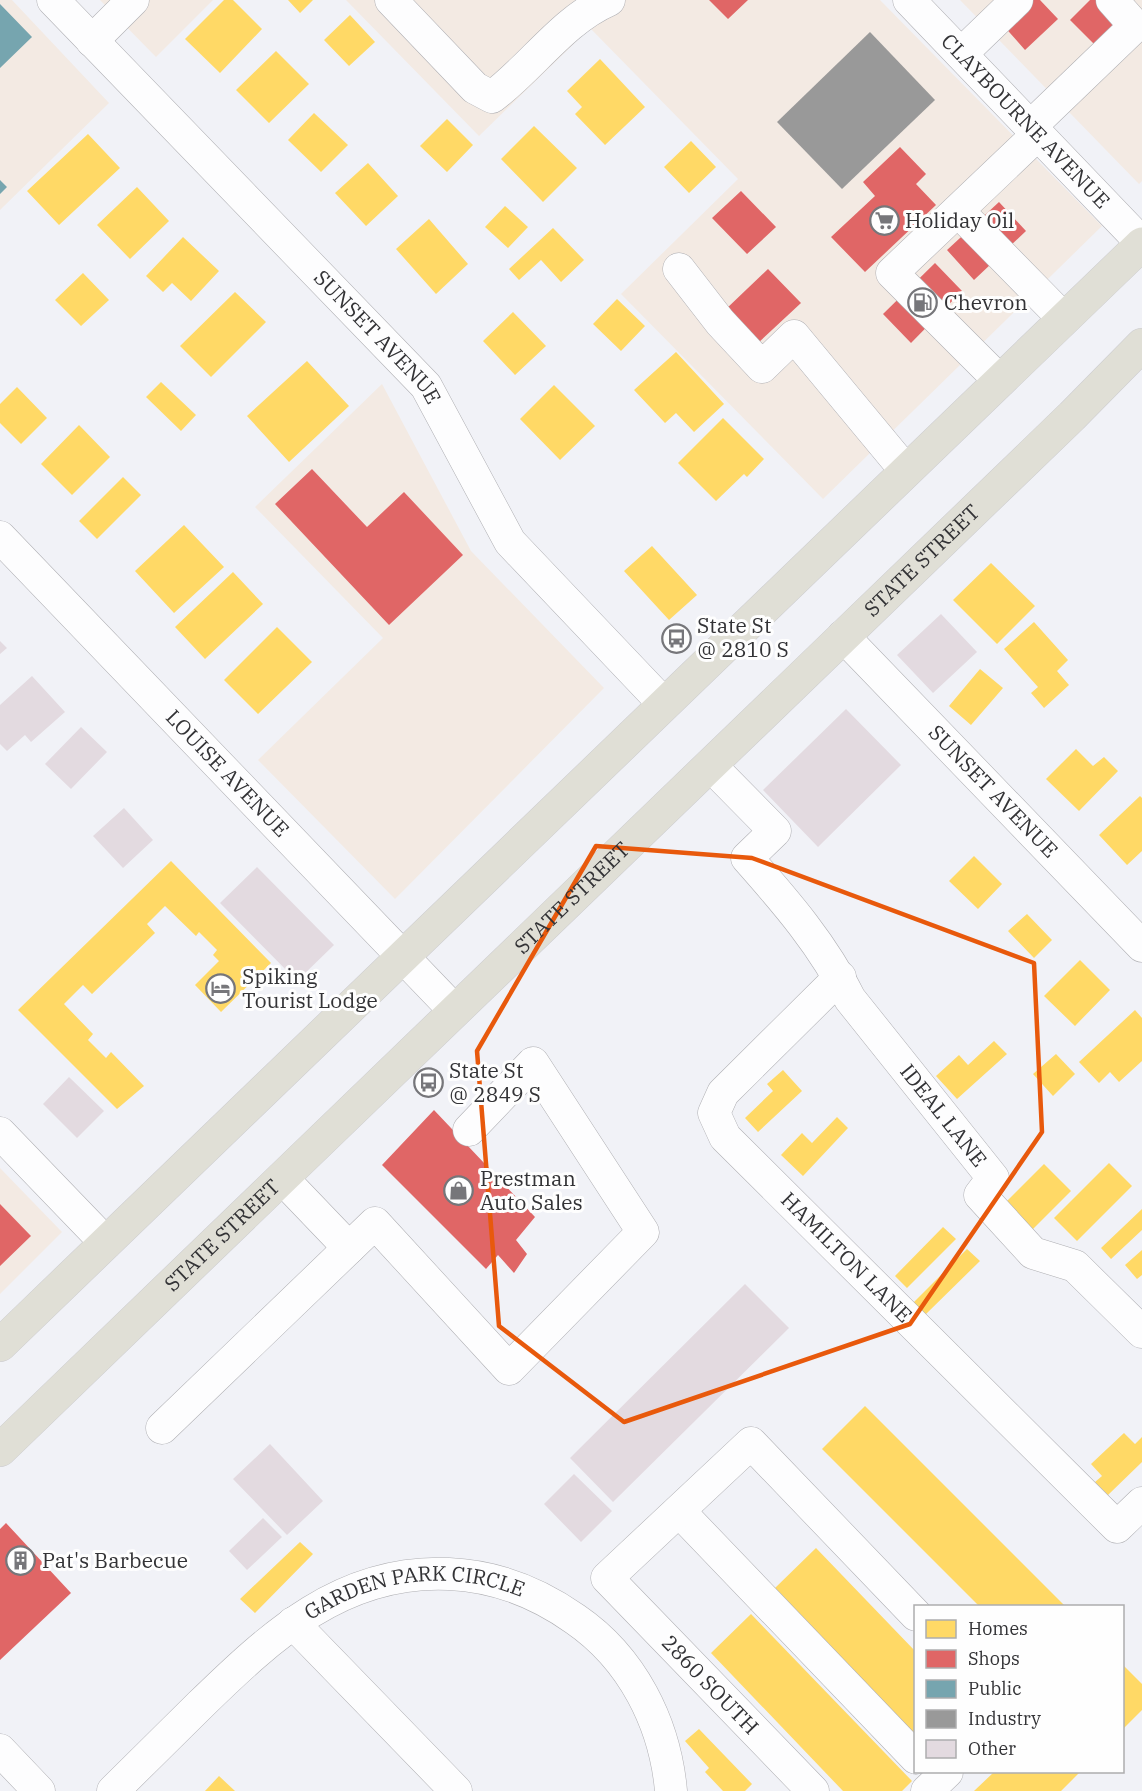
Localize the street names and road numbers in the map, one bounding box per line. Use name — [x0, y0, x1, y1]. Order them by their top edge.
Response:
street label: CLAYBOURNE AVENUE — [935, 27, 1116, 214]
street label: SUNSET AVENUE — [308, 263, 448, 408]
street label: STATE STREET — [857, 498, 985, 622]
street label: LOUISE AVENUE — [160, 703, 296, 843]
street label: SUNSET AVENUE — [923, 718, 1064, 863]
street label: STATE STREET — [508, 835, 635, 960]
street label: IDEAL LANE — [894, 1058, 994, 1172]
street label: STATE STREET — [158, 1172, 286, 1297]
street label: HAMILTON LANE — [775, 1185, 919, 1328]
street label: GARDEN PARK CIRCLE — [298, 1559, 529, 1626]
street label: 2860 SOUTH — [656, 1628, 765, 1740]

